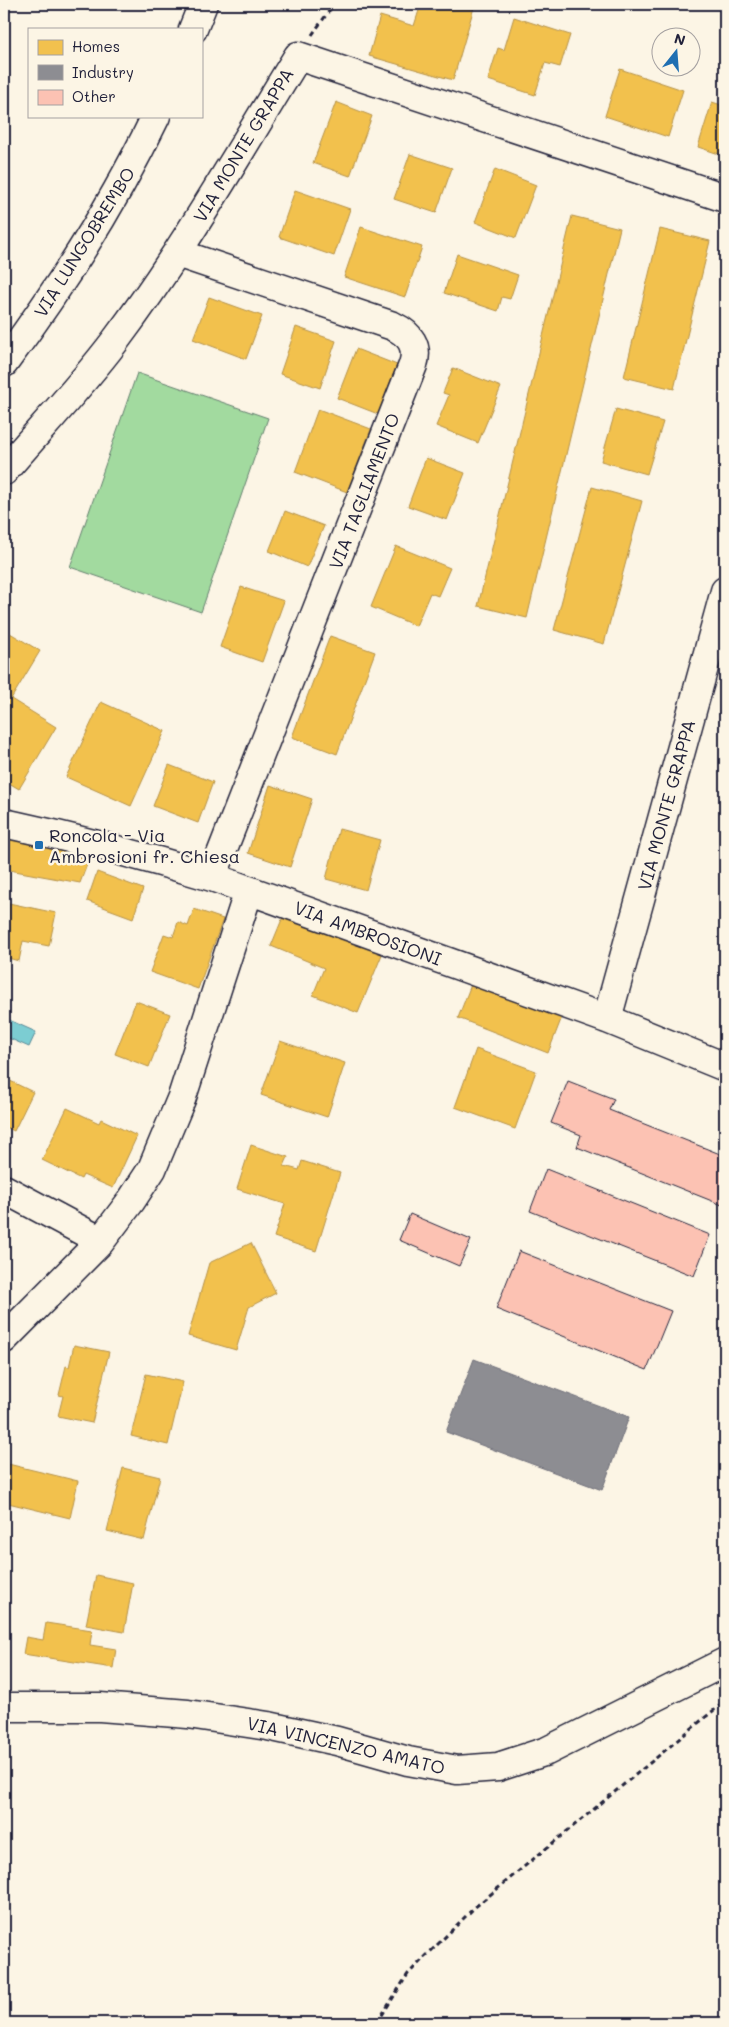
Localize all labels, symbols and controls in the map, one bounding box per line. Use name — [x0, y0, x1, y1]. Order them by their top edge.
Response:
legend — [28, 28, 202, 118]
north arrow — [652, 28, 702, 78]
text: N — [672, 28, 688, 50]
text: Homes — [72, 36, 120, 56]
text: Industry — [72, 62, 134, 82]
street label: VIA MONTE GRAPPA — [187, 63, 299, 227]
text: Other — [72, 86, 116, 106]
street label: VIA LUNGOBREMBO — [28, 162, 140, 322]
street label: VIA TAGLIAMENTO — [323, 409, 405, 573]
street label: VIA MONTE GRAPPA — [632, 717, 700, 893]
place label: Roncola - Via Ambrosioni fr. Chiesa — [49, 823, 240, 868]
marker: Roncola - Via Ambrosioni fr. Chiesa — [33, 839, 45, 851]
street label: VIA AMBROSIONI — [291, 895, 445, 971]
street label: VIA VINCENZO AMATO — [245, 1711, 447, 1779]

